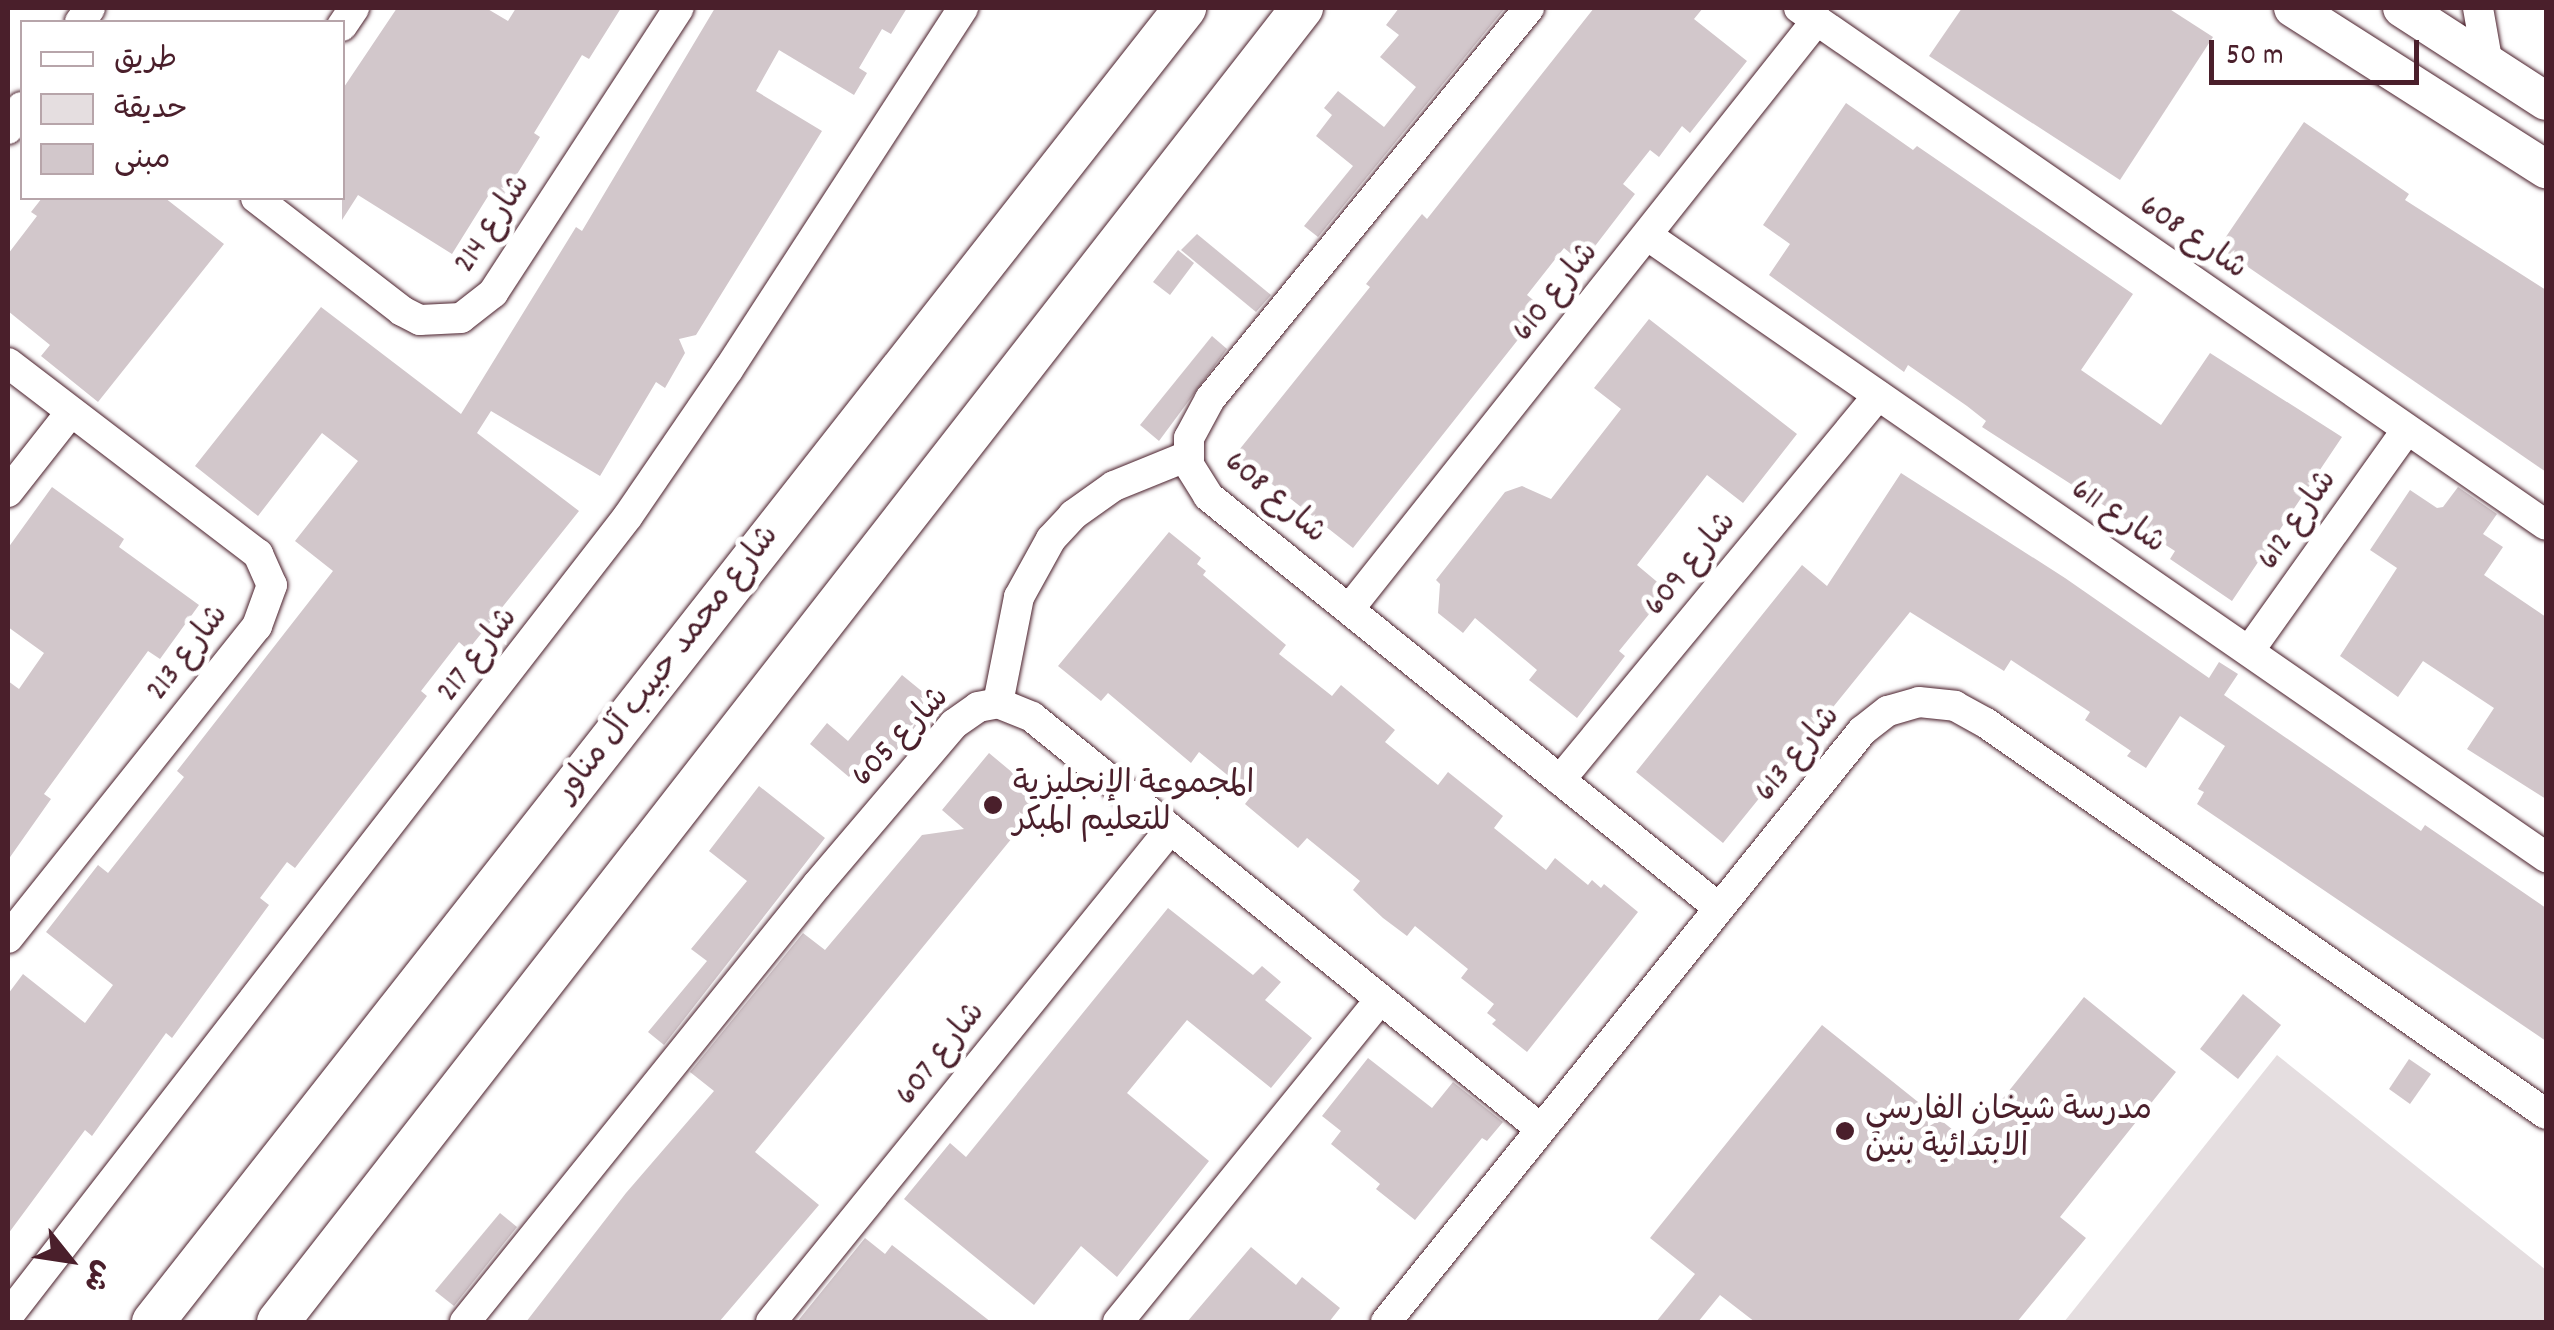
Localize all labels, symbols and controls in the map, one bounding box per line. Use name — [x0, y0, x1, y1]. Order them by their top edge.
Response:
legend — [20, 20, 345, 200]
scale bar — [2214, 20, 2424, 82]
text: 50 m — [2226, 36, 2284, 79]
text: طريق — [114, 40, 177, 83]
text: حديقة — [114, 90, 188, 133]
text: مبنى — [114, 140, 170, 183]
street label: شارع 214 — [447, 168, 541, 282]
street label: شارع 608 — [2131, 188, 2253, 290]
street label: شارع 610 — [1505, 236, 1609, 350]
street label: شارع 608 — [1215, 444, 1333, 554]
street label: شارع 612 — [2251, 464, 2347, 578]
street label: شارع 611 — [2062, 472, 2172, 564]
street label: شارع 609 — [1637, 505, 1747, 625]
street label: شارع محمد حبيب آل مناور — [549, 519, 789, 811]
street label: شارع 213 — [139, 598, 239, 710]
street label: شارع 217 — [430, 601, 528, 711]
street label: شارع 605 — [845, 680, 959, 796]
street label: شارع 613 — [1748, 699, 1850, 811]
place label: المجموعة الإنجليزية للتعليم المبكر — [1013, 768, 1254, 843]
marker: المجموعة الإنجليزية للتعليم المبكر — [982, 794, 1004, 816]
street label: شارع 607 — [889, 996, 995, 1114]
place label: مدرسة شيخان الفارسي الابتدائية بنين — [1865, 1094, 2152, 1169]
marker: مدرسة شيخان الفارسي الابتدائية بنين — [1834, 1120, 1856, 1142]
north arrow — [20, 1210, 120, 1310]
text: ش — [71, 1252, 121, 1298]

